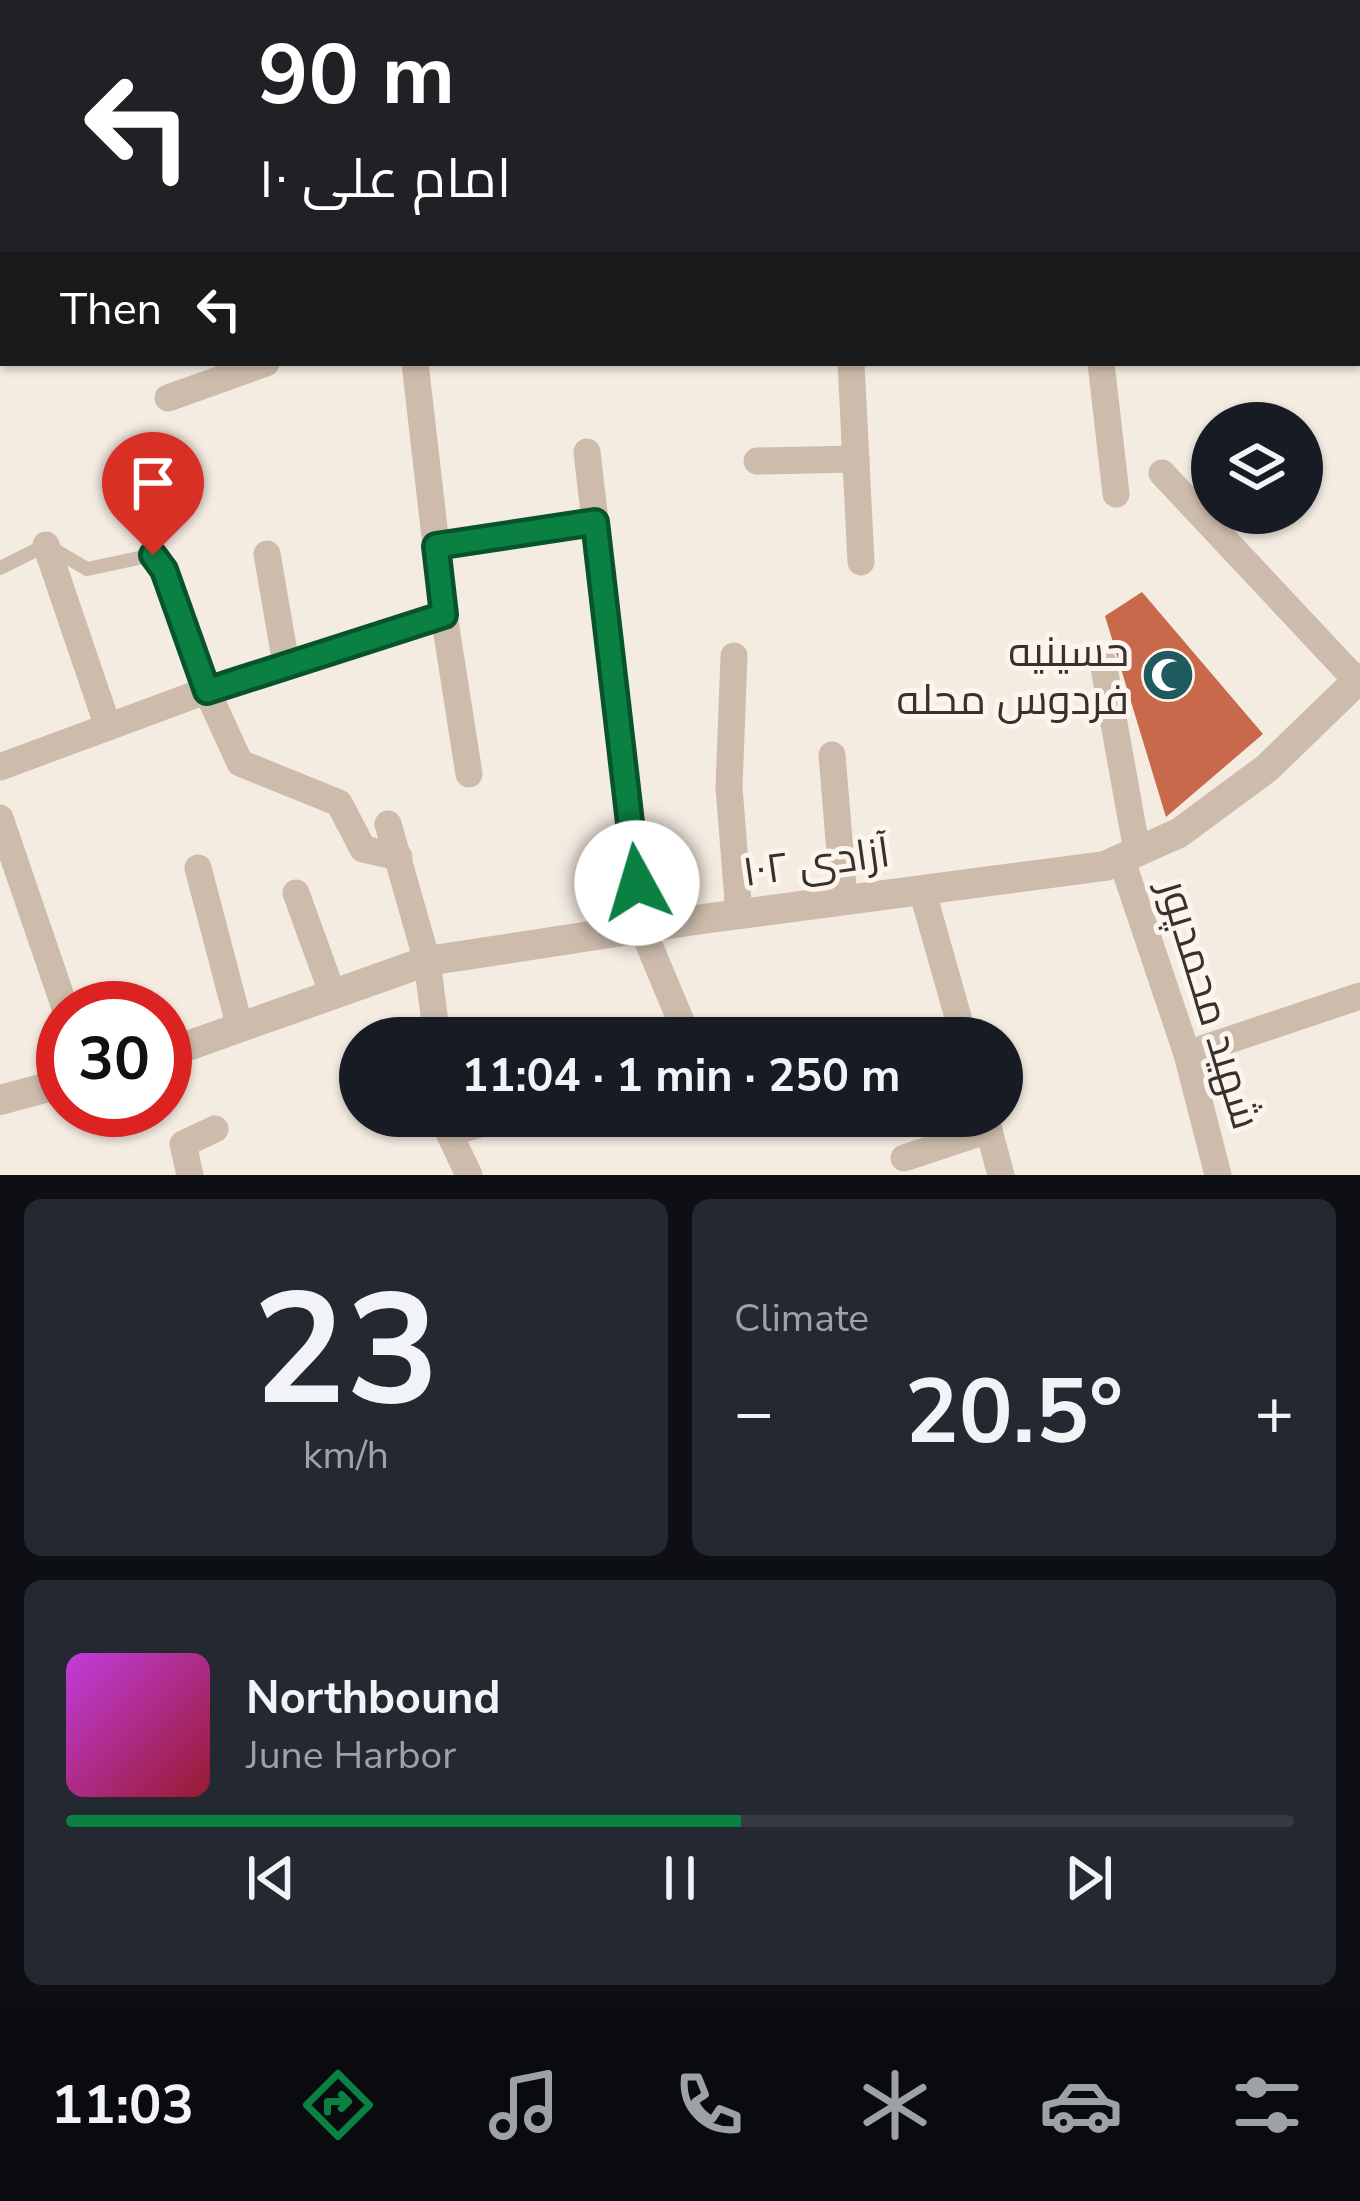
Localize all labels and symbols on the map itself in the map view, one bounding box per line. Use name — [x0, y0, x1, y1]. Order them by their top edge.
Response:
pin — [102, 432, 204, 555]
place label: حسینیه فردوس محله — [897, 624, 1129, 729]
mosque icon: حسینیه فردوس محله — [1140, 647, 1196, 703]
position arrow — [574, 820, 700, 946]
street label: آزادی ۱۰۲ — [739, 824, 893, 901]
street label: شهید محمدپور — [1144, 871, 1274, 1136]
speed limit sign: 30 — [36, 981, 192, 1137]

